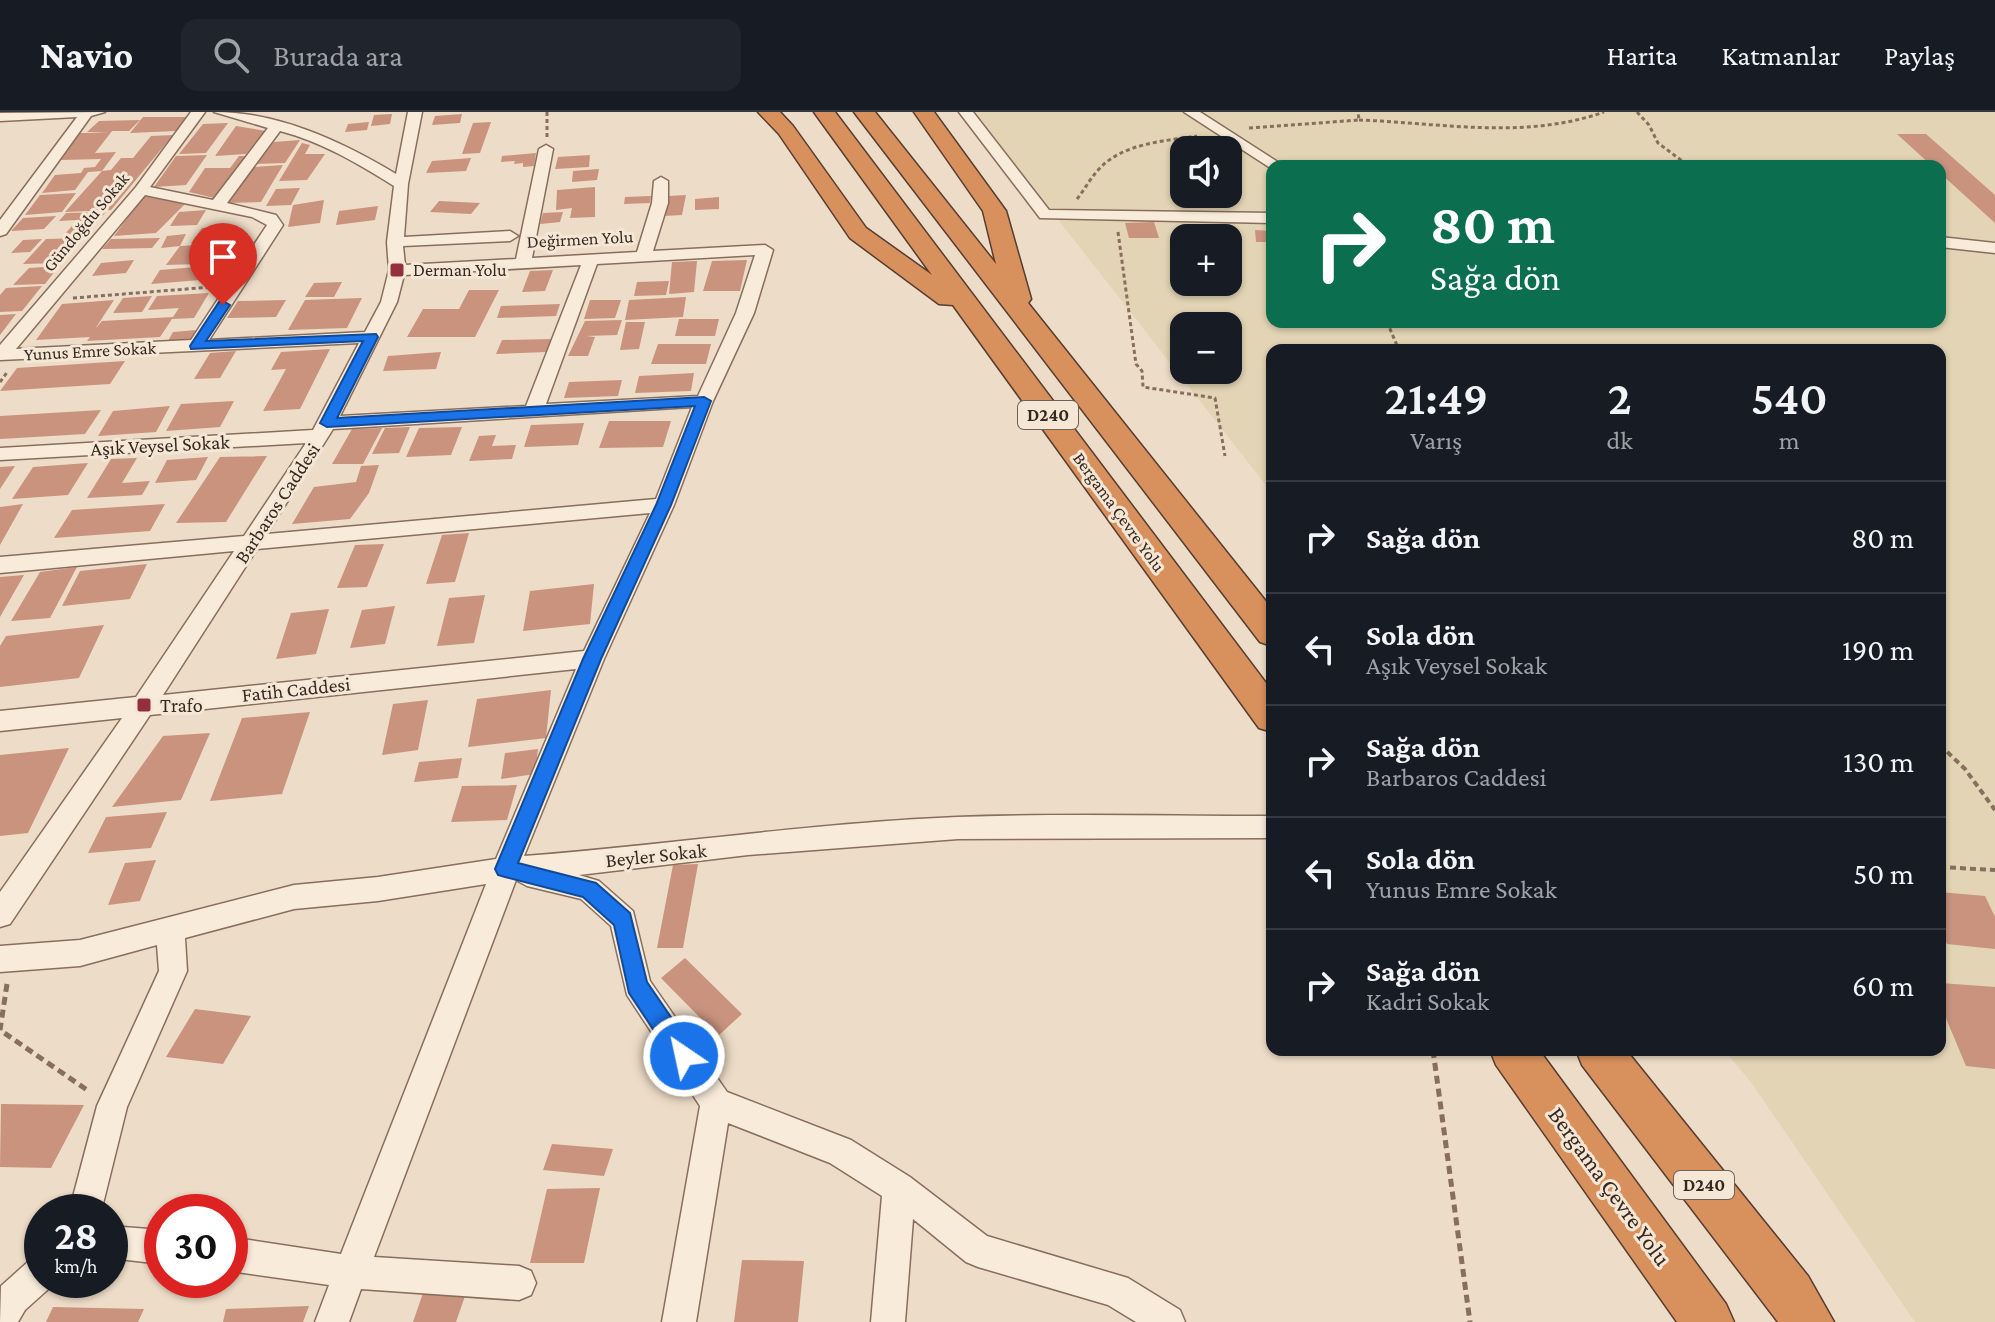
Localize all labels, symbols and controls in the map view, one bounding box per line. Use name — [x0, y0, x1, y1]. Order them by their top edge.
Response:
search box — [181, 19, 741, 91]
icon: search — [209, 33, 253, 77]
text: Navio — [40, 34, 133, 76]
text: Burada ara — [273, 39, 403, 72]
text: Harita — [1607, 40, 1678, 71]
text: Katmanlar — [1722, 40, 1840, 71]
text: Paylaş — [1884, 40, 1955, 71]
map controls — [1170, 136, 1242, 384]
button: sound — [1170, 136, 1242, 208]
street label: Gündoğdu Sokak — [39, 168, 133, 275]
icon: right — [1298, 192, 1402, 296]
text: 80 m — [1430, 193, 1555, 255]
pin — [189, 223, 257, 305]
button: + — [1170, 224, 1242, 296]
street label: Değirmen Yolu — [526, 226, 634, 252]
icon: arrive — [201, 235, 245, 279]
text: Sağa dön — [1430, 258, 1560, 298]
place label: Derman Yolu — [413, 260, 507, 280]
marker: Derman Yolu — [388, 261, 406, 279]
button: − — [1170, 312, 1242, 384]
street label: Yunus Emre Sokak — [23, 338, 157, 364]
text: 21:49 — [1384, 371, 1488, 424]
text: 2 — [1608, 371, 1632, 424]
text: 540 — [1751, 371, 1828, 424]
road number: D240 — [1018, 401, 1078, 429]
text: Varış — [1410, 426, 1462, 455]
text: dk — [1607, 426, 1633, 455]
text: m — [1779, 426, 1800, 455]
street label: Aşık Veysel Sokak — [90, 430, 231, 461]
street label: Barbaros Caddesi — [230, 439, 324, 567]
street label: Bergama Çevre Yolu — [1069, 448, 1169, 576]
icon: right — [1298, 515, 1342, 559]
text: Sağa dön — [1366, 521, 1480, 554]
text: 80 m — [1851, 521, 1914, 554]
text: Sola dön — [1366, 618, 1475, 651]
icon: left — [1298, 627, 1342, 671]
text: 190 m — [1842, 633, 1914, 666]
text: Aşık Veysel Sokak — [1366, 651, 1547, 680]
street label: Fatih Caddesi — [241, 672, 351, 706]
place label: Trafo — [160, 694, 203, 716]
marker: Trafo — [135, 696, 153, 714]
text: Sağa dön — [1366, 730, 1480, 763]
icon: right — [1298, 739, 1342, 783]
text: 130 m — [1843, 745, 1914, 778]
text: Barbaros Caddesi — [1366, 763, 1546, 792]
street label: Beyler Sokak — [604, 839, 708, 872]
text: Sola dön — [1366, 842, 1475, 875]
icon: left — [1298, 851, 1342, 895]
text: 50 m — [1853, 857, 1914, 890]
text: Yunus Emre Sokak — [1366, 875, 1557, 904]
text: Sağa dön — [1366, 954, 1480, 987]
icon: right — [1298, 963, 1342, 1007]
text: 60 m — [1852, 969, 1914, 1002]
text: Kadri Sokak — [1366, 987, 1489, 1016]
position arrow — [642, 1014, 726, 1098]
street label: Bergama Çevre Yolu — [1543, 1101, 1677, 1271]
road number: D240 — [1674, 1171, 1734, 1199]
speed limit sign: 30 — [144, 1194, 248, 1298]
text: 28 — [54, 1213, 98, 1258]
text: km/h — [54, 1255, 98, 1277]

